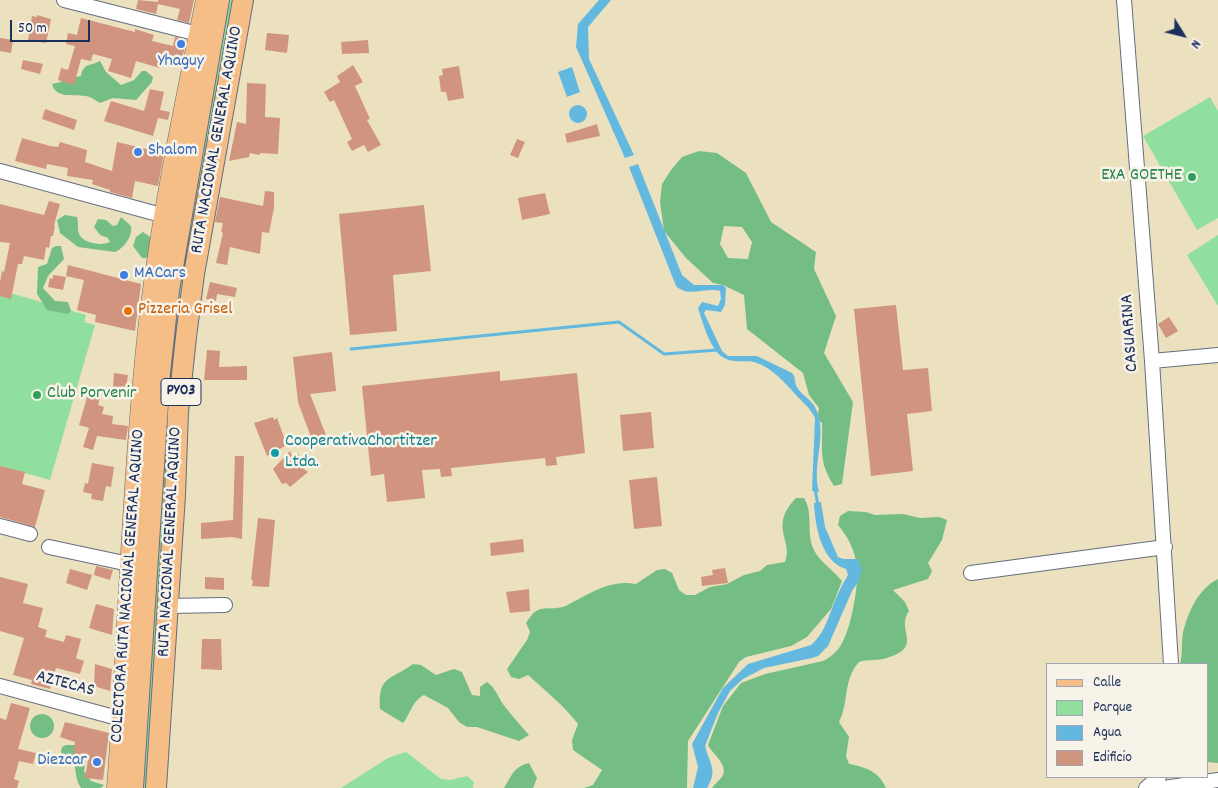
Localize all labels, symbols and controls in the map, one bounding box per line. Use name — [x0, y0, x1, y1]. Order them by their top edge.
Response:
scale bar — [12, 10, 92, 42]
north arrow — [1158, 10, 1208, 60]
text: 50 m — [18, 18, 47, 40]
street label: RUTA NACIONAL GENERAL AQUINO — [187, 25, 249, 255]
text: N — [1185, 35, 1205, 52]
marker: Yhaguy — [175, 38, 187, 50]
place label: Yhaguy — [158, 52, 204, 74]
place label: Shalom — [148, 141, 197, 163]
marker: Shalom — [132, 146, 144, 158]
place label: EXA GOETHE — [1101, 166, 1182, 188]
marker: EXA GOETHE — [1186, 171, 1198, 183]
place label: MACars — [134, 264, 186, 286]
marker: MACars — [118, 269, 130, 281]
street label: CASUARINA — [1117, 293, 1145, 373]
place label: Pizzeria Grisel — [138, 300, 232, 322]
marker: Pizzeria Grisel — [122, 305, 134, 317]
road number: PY03 — [161, 378, 201, 406]
place label: Club Porvenir — [47, 384, 136, 406]
marker: Club Porvenir — [31, 389, 43, 401]
street label: RUTA NACIONAL GENERAL AQUINO — [154, 426, 188, 658]
street label: COLECTORA RUTA NACIONAL GENERAL AQUINO — [107, 428, 151, 744]
place label: CooperativaChortitzer Ltda. — [285, 432, 437, 474]
marker: CooperativaChortitzer Ltda. — [269, 447, 281, 459]
legend — [1046, 663, 1208, 778]
street label: AZTECAS — [33, 667, 97, 703]
text: Calle — [1093, 672, 1121, 694]
text: Parque — [1093, 697, 1132, 719]
text: Agua — [1093, 722, 1121, 744]
text: Edificio — [1093, 747, 1132, 769]
place label: Diezcar — [37, 751, 87, 773]
marker: Diezcar — [91, 756, 103, 768]

